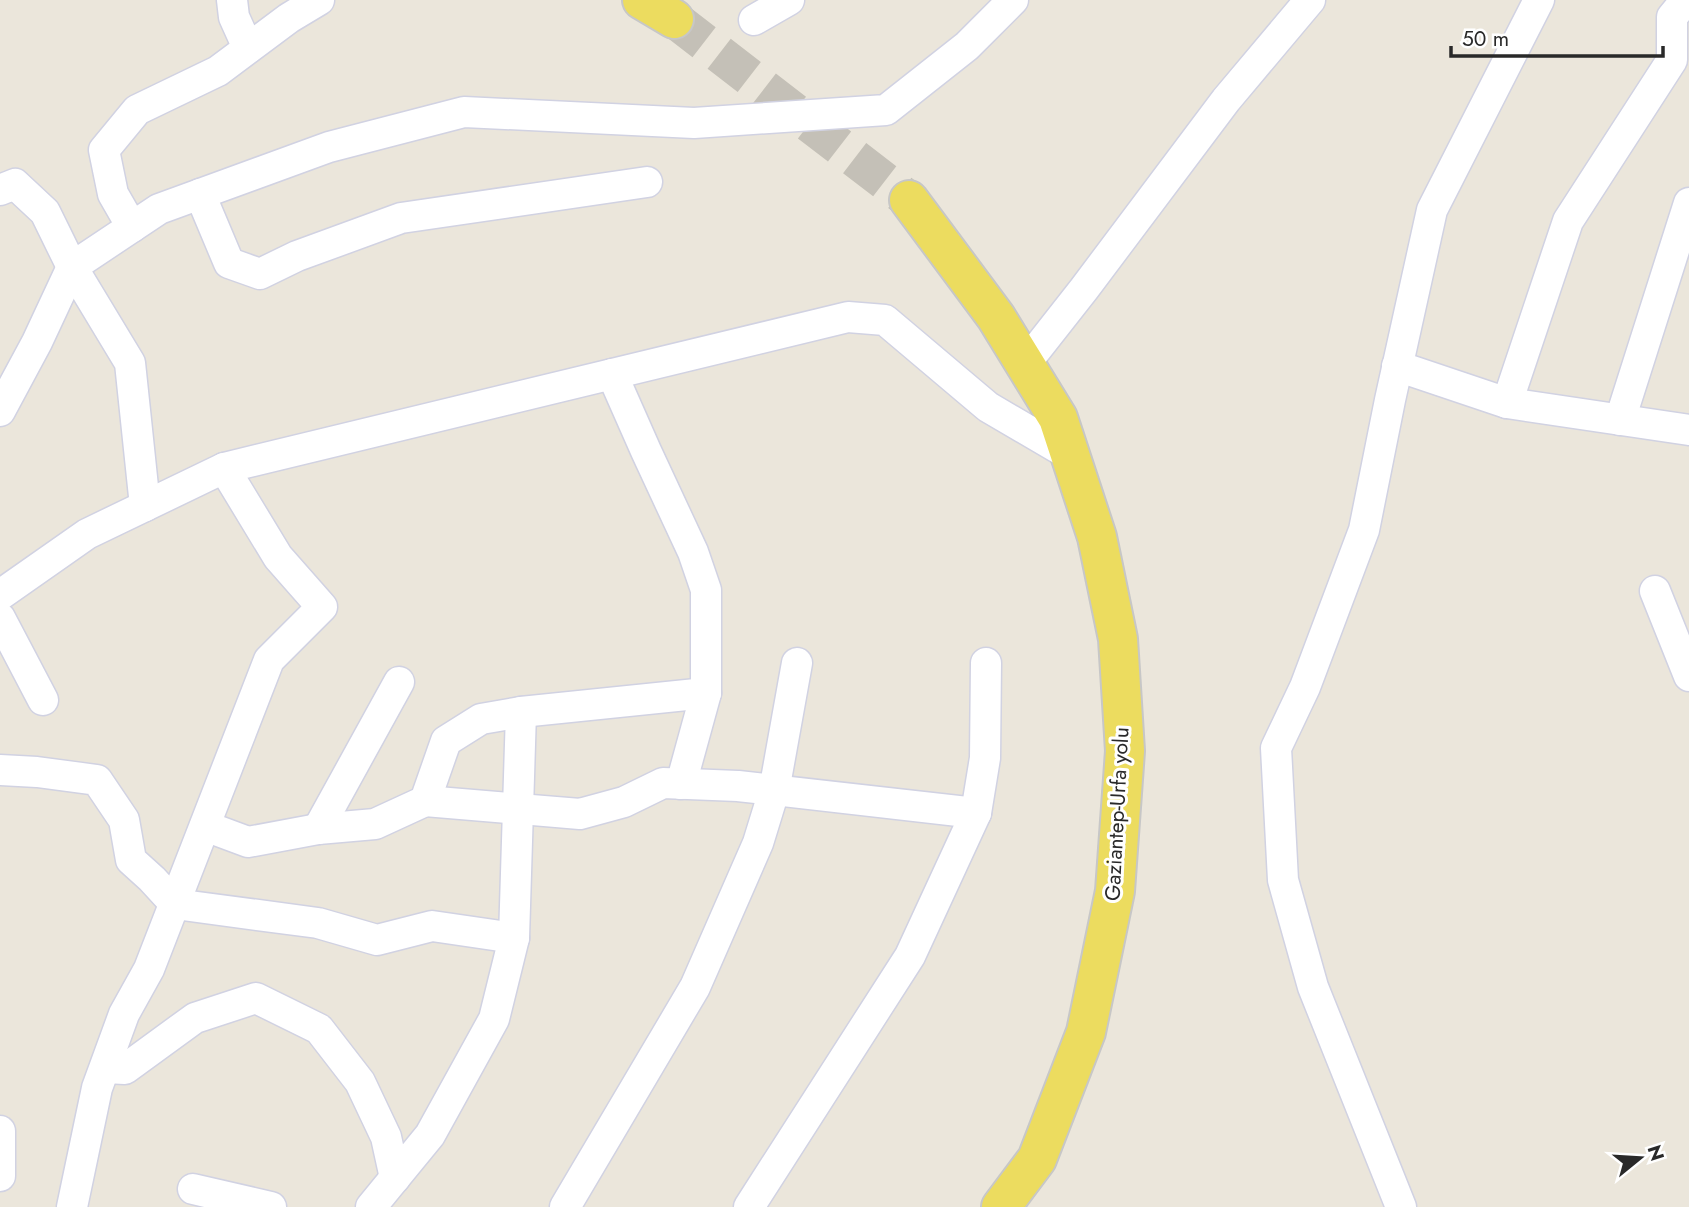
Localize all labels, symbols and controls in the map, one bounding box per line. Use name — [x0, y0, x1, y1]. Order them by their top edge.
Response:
scale bar — [1451, 14, 1663, 58]
text: 50 m — [1462, 24, 1509, 54]
street label: Gaziantep-Urfa yolu — [1097, 726, 1137, 902]
north arrow — [1605, 1123, 1675, 1193]
text: N — [1641, 1142, 1671, 1164]

